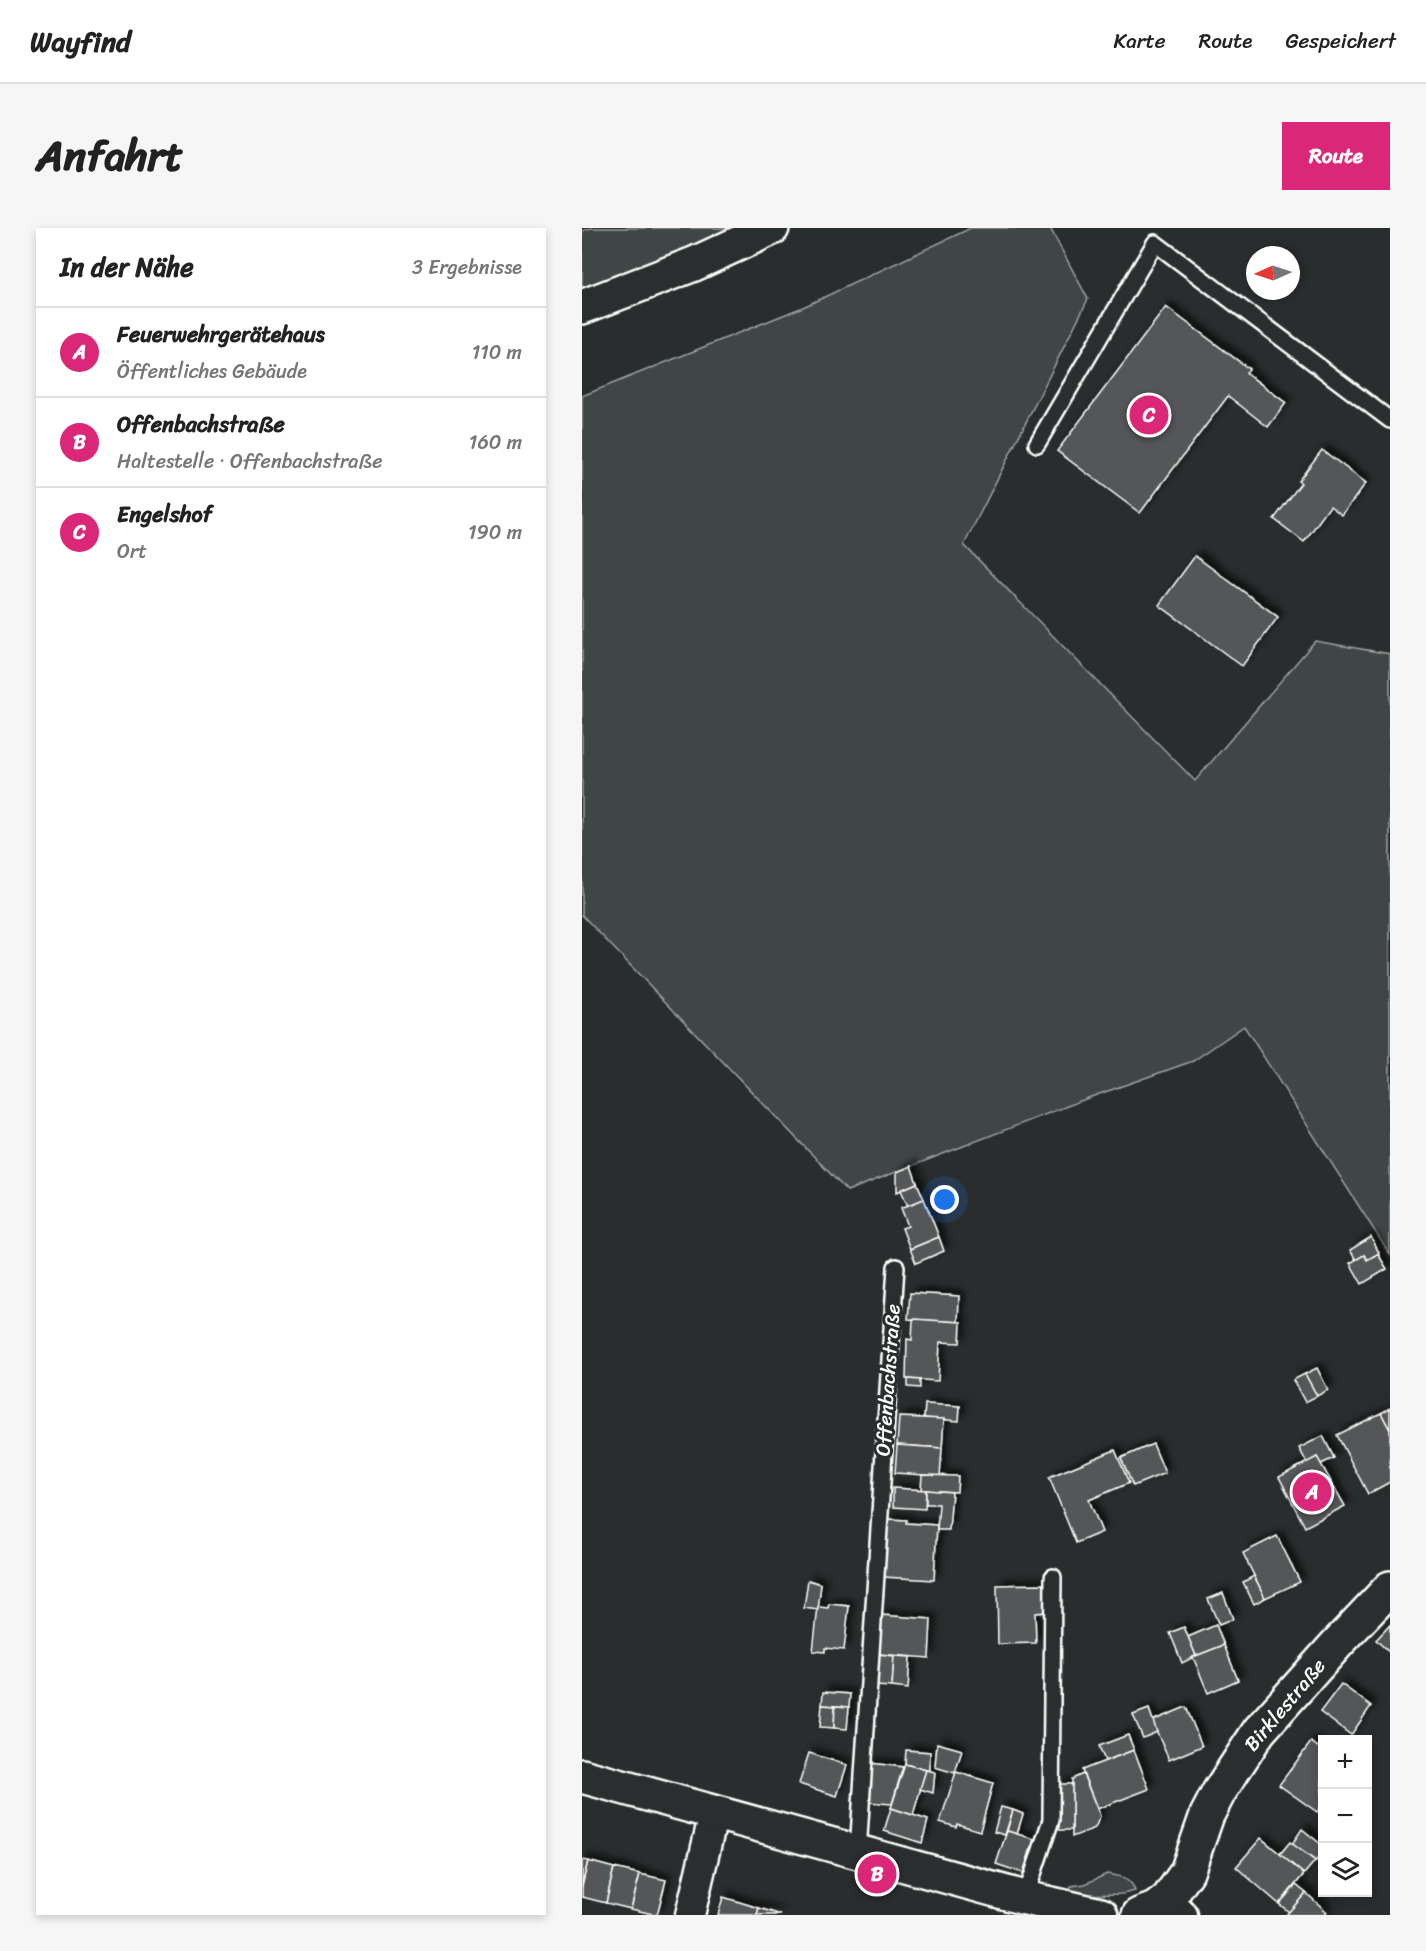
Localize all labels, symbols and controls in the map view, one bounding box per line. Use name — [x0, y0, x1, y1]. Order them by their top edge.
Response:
text: Wayfind — [30, 17, 131, 66]
text: Karte — [1114, 22, 1165, 60]
text: Route — [1198, 22, 1252, 60]
text: Gespeichert — [1285, 22, 1396, 60]
text: Anfahrt — [36, 119, 183, 193]
button: Route — [1282, 122, 1390, 190]
text: In der Nähe — [60, 244, 194, 290]
north arrow — [1246, 246, 1300, 300]
text: 3 Ergebnisse — [412, 250, 522, 285]
text: Feuerwehrgerätehaus — [117, 315, 325, 354]
text: A — [73, 335, 86, 370]
text: 110 m — [472, 335, 522, 370]
text: Öffentliches Gebäude — [117, 354, 307, 389]
pin: C — [1130, 392, 1168, 438]
text: Offenbachstraße — [117, 405, 285, 444]
text: B — [73, 425, 86, 460]
text: 160 m — [469, 425, 522, 460]
text: Haltestelle · Offenbachstraße — [117, 444, 382, 479]
text: Engelshof — [117, 495, 212, 534]
text: C — [73, 515, 86, 550]
text: 190 m — [468, 515, 522, 550]
text: Ort — [117, 534, 147, 569]
your location — [930, 1185, 959, 1214]
street label: Offenbachstraße — [865, 1303, 911, 1457]
pin: A — [1292, 1470, 1332, 1514]
street label: Birklestraße — [1235, 1650, 1335, 1760]
map controls — [1318, 1735, 1372, 1897]
button: + — [1318, 1735, 1372, 1789]
button: − — [1318, 1789, 1372, 1843]
button: layers — [1318, 1843, 1372, 1897]
pin: B — [858, 1852, 896, 1896]

